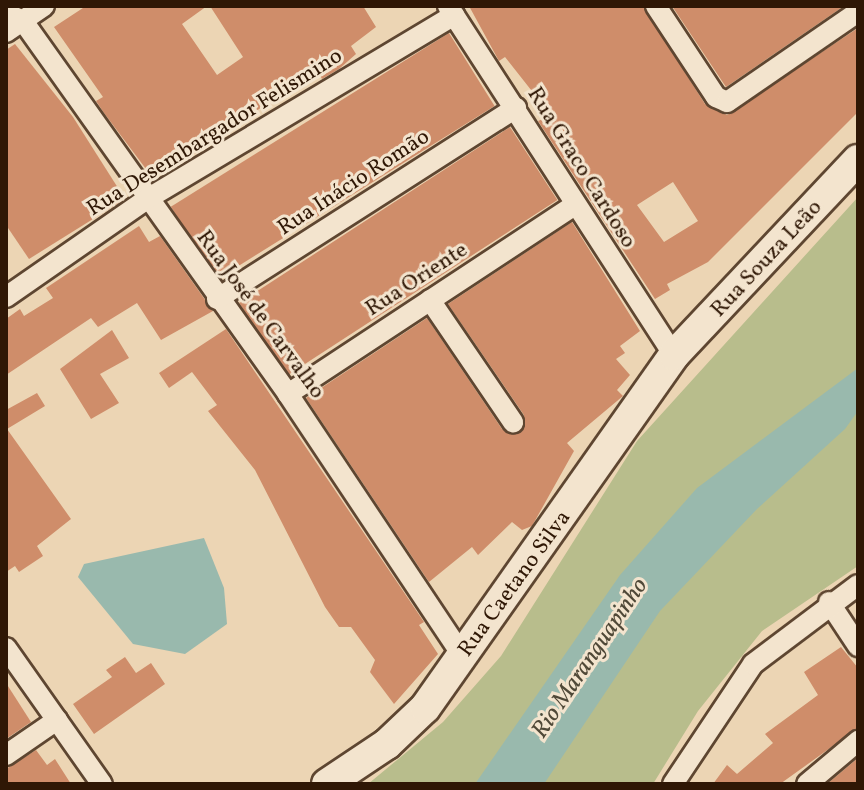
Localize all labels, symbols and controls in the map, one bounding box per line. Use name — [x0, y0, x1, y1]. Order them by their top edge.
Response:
street label: Rua Desembargador Felismino — [83, 43, 347, 223]
street label: Rua Graco Cardoso — [521, 83, 641, 253]
street label: Rua Inácio Romão — [273, 124, 435, 242]
street label: Rua Souza Leão — [706, 195, 828, 323]
street label: Rua José de Carvalho — [190, 226, 330, 404]
street label: Rua Oriente — [361, 237, 473, 323]
street label: Rua Caetano Silva — [453, 506, 577, 662]
water label: Rio Maranguapinho — [527, 573, 655, 745]

